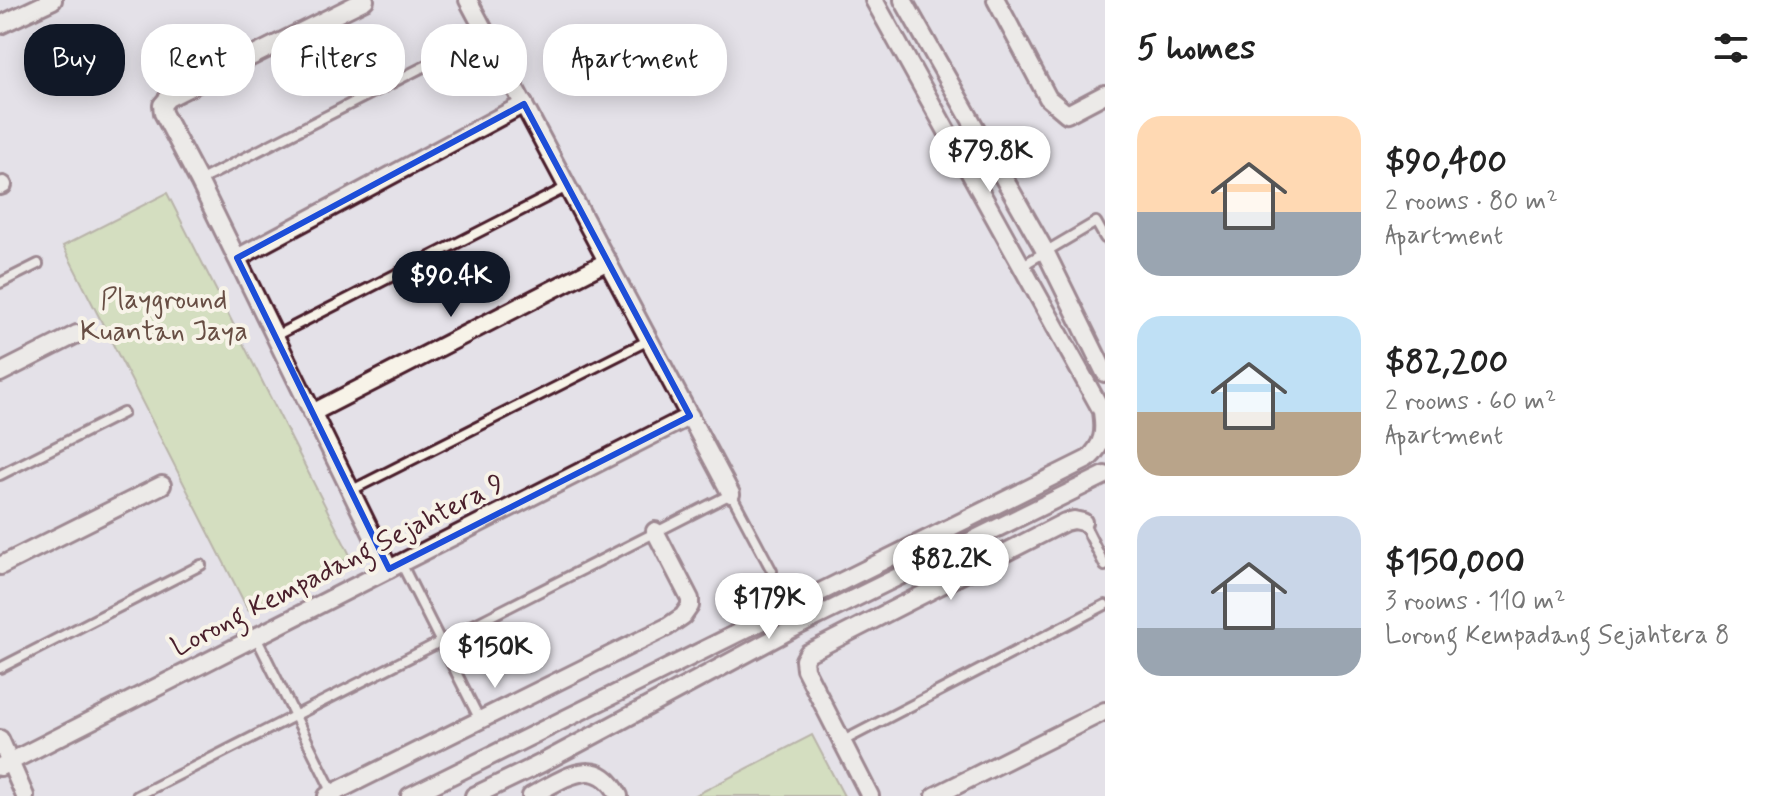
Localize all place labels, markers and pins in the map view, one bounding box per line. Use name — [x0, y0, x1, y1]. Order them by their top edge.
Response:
pin: $79.8K — [925, 126, 1055, 194]
pin: $90.4K — [386, 251, 516, 319]
pin: $82.2K — [886, 534, 1016, 602]
pin: $179K — [713, 573, 825, 641]
pin: $150K — [439, 622, 551, 690]

